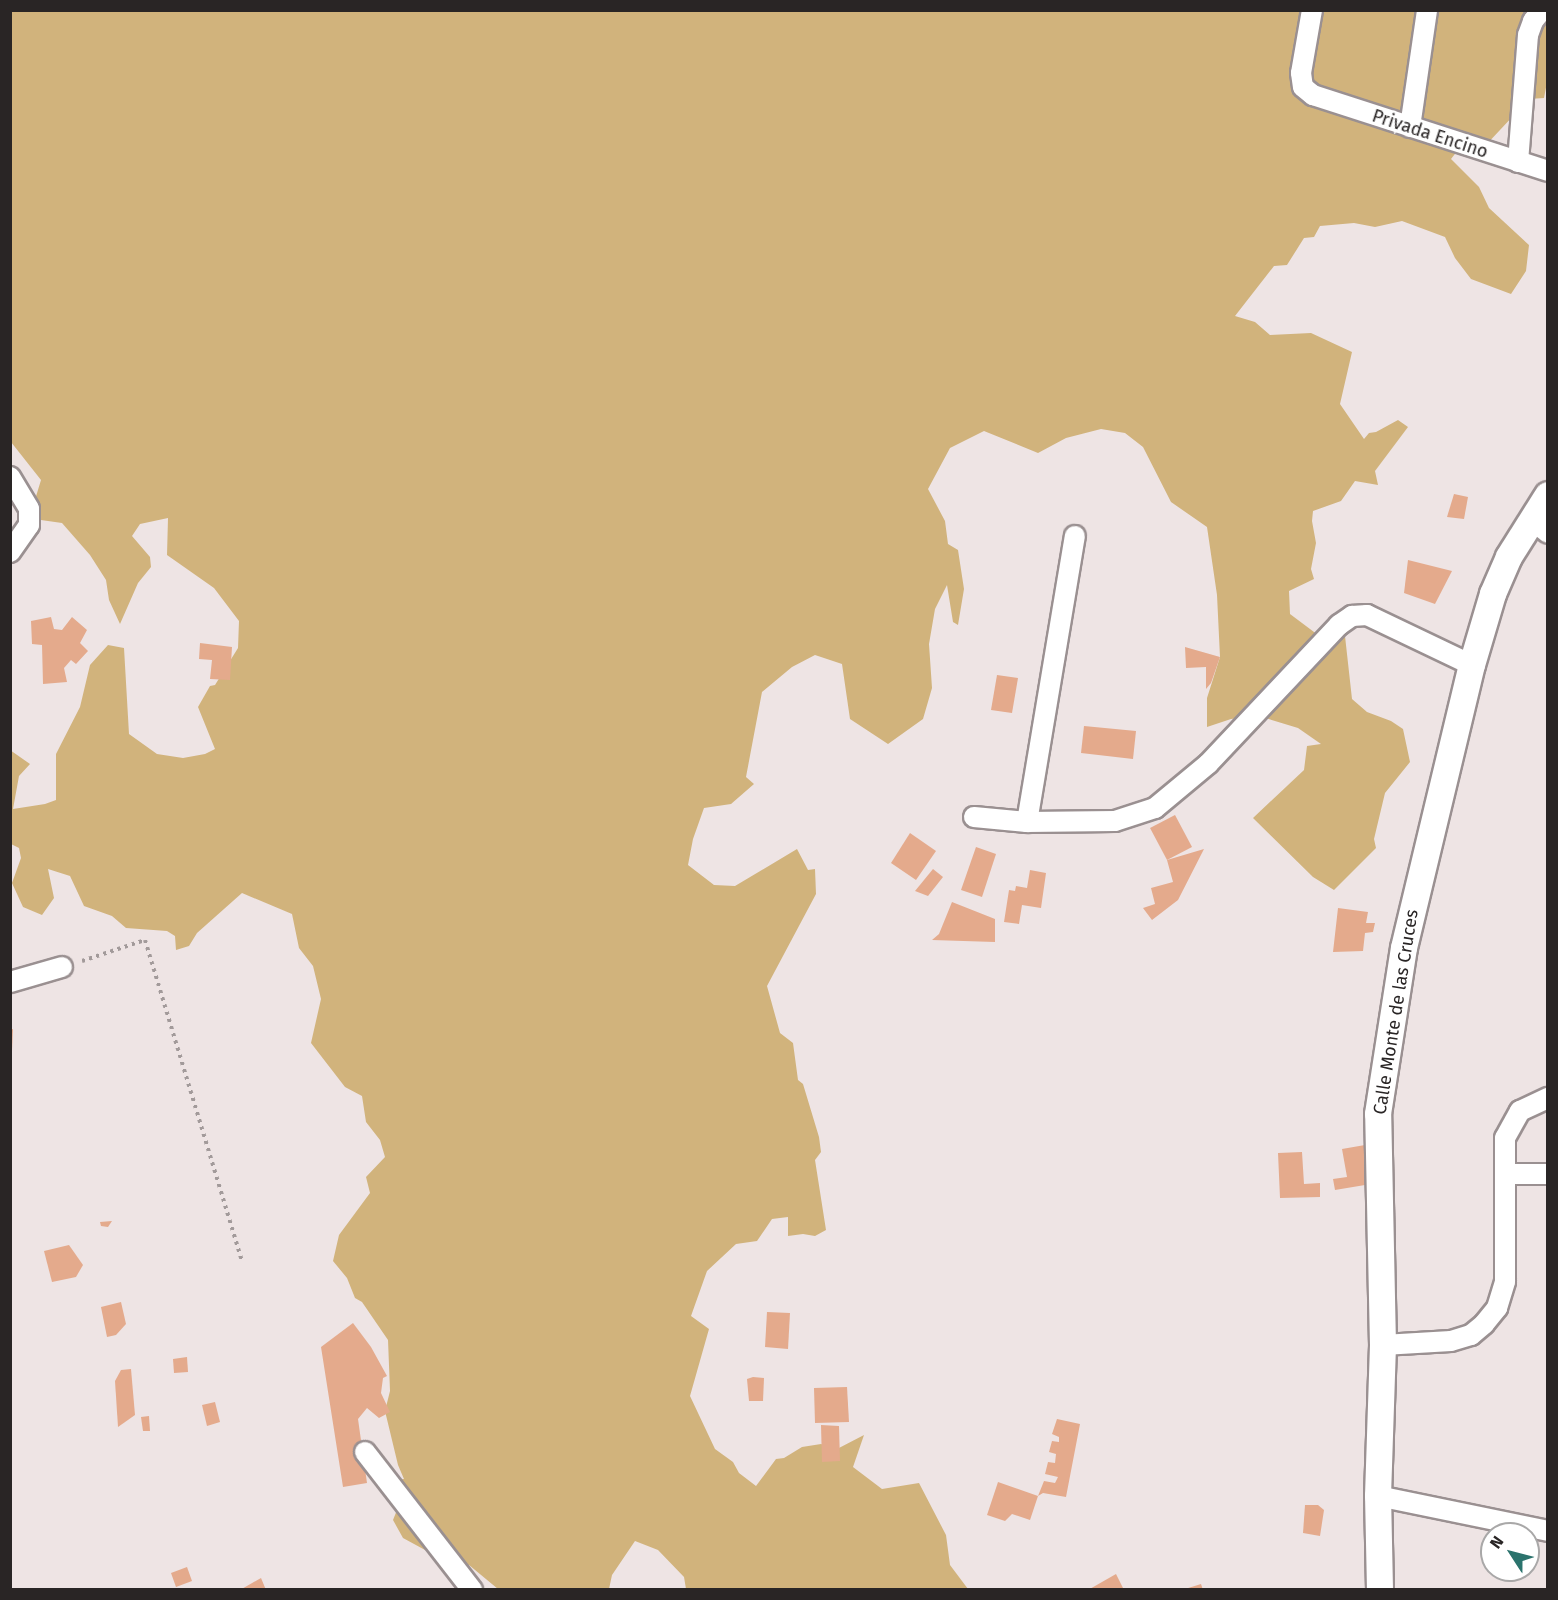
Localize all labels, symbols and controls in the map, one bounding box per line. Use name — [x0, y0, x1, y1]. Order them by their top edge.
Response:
street label: Privada Encino — [1369, 105, 1491, 163]
street label: Calle Monte de las Cruces — [1369, 908, 1423, 1116]
north arrow — [1480, 1522, 1540, 1582]
text: N — [1486, 1532, 1507, 1552]

